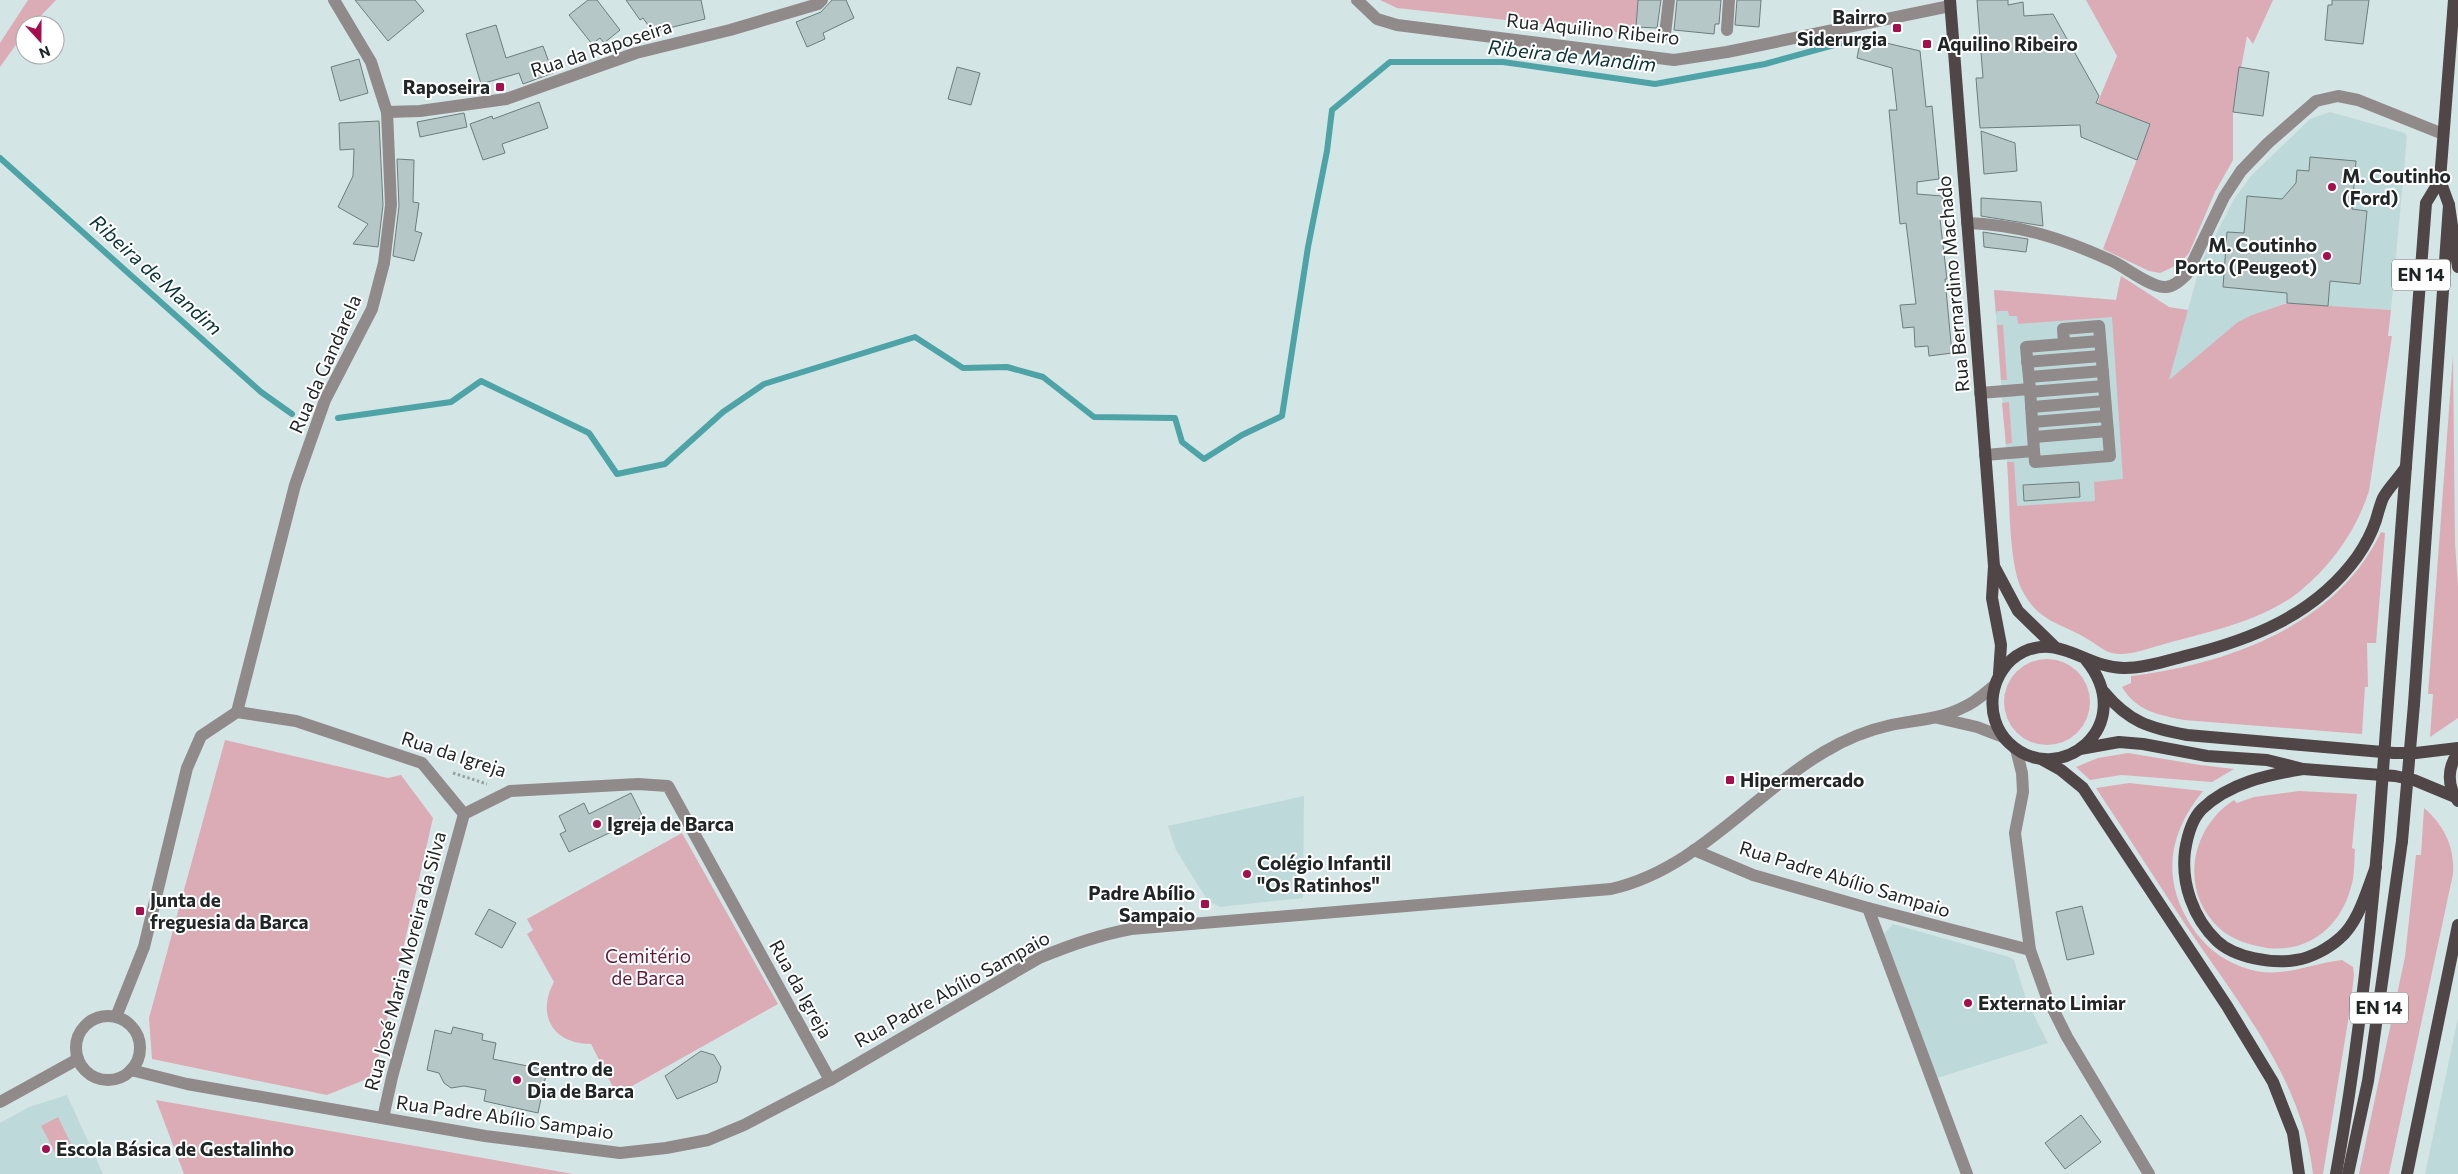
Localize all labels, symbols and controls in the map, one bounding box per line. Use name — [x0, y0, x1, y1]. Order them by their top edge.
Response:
place label: Bairro Siderurgia — [1797, 5, 1887, 50]
street label: Rua Aquilino Ribeiro — [1505, 8, 1681, 49]
street label: Rua da Raposeira — [527, 14, 674, 81]
north arrow — [15, 15, 65, 65]
marker: Bairro Siderurgia — [1891, 22, 1903, 34]
place label: Aquilino Ribeiro — [1937, 32, 2078, 55]
water label: Ribeira de Mandim — [1487, 34, 1657, 76]
marker: Aquilino Ribeiro — [1921, 38, 1933, 50]
text: N — [37, 43, 53, 62]
place label: Raposeira — [403, 75, 490, 98]
marker: Raposeira — [494, 81, 506, 93]
place label: M. Coutinho (Ford) — [2342, 164, 2451, 209]
street label: Rua Bernardino Machado — [1932, 175, 1973, 393]
marker: M. Coutinho (Ford) — [2326, 181, 2338, 193]
water label: Ribeira de Mandim — [86, 209, 228, 340]
place label: M. Coutinho Porto (Peugeot) — [2175, 233, 2317, 278]
marker: M. Coutinho Porto (Peugeot) — [2321, 250, 2333, 262]
road number: EN 14 — [2392, 260, 2450, 290]
street label: Rua da Gandarela — [284, 291, 365, 437]
street label: Rua da Igreja — [399, 726, 510, 781]
place label: Hipermercado — [1740, 768, 1864, 791]
marker: Hipermercado — [1724, 774, 1736, 786]
place label: Igreja de Barca — [607, 812, 734, 835]
marker: Igreja de Barca — [591, 818, 603, 830]
street label: Rua José Maria Moreira da Silva — [359, 829, 450, 1093]
street label: Rua Padre Abílio Sampaio — [1737, 835, 1954, 922]
place label: Colégio Infantil "Os Ratinhos" — [1257, 851, 1391, 896]
marker: Colégio Infantil "Os Ratinhos" — [1241, 868, 1253, 880]
place label: Padre Abílio Sampaio — [1088, 881, 1195, 926]
place label: Junta de freguesia da Barca — [150, 888, 309, 933]
marker: Padre Abílio Sampaio — [1199, 898, 1211, 910]
marker: Junta de freguesia da Barca — [134, 905, 146, 917]
street label: Rua Padre Abílio Sampaio — [850, 925, 1053, 1052]
street label: Rua da Igreja — [765, 935, 838, 1042]
park label: Cemitério de Barca — [605, 944, 691, 989]
place label: Externato Limiar — [1978, 991, 2126, 1014]
road number: EN 14 — [2350, 992, 2408, 1024]
marker: Externato Limiar — [1962, 997, 1974, 1009]
place label: Centro de Dia de Barca — [527, 1057, 634, 1102]
marker: Centro de Dia de Barca — [511, 1074, 523, 1086]
street label: Rua Padre Abílio Sampaio — [395, 1090, 615, 1143]
place label: Escola Básica de Gestalinho — [56, 1137, 294, 1160]
marker: Escola Básica de Gestalinho — [40, 1143, 52, 1155]

